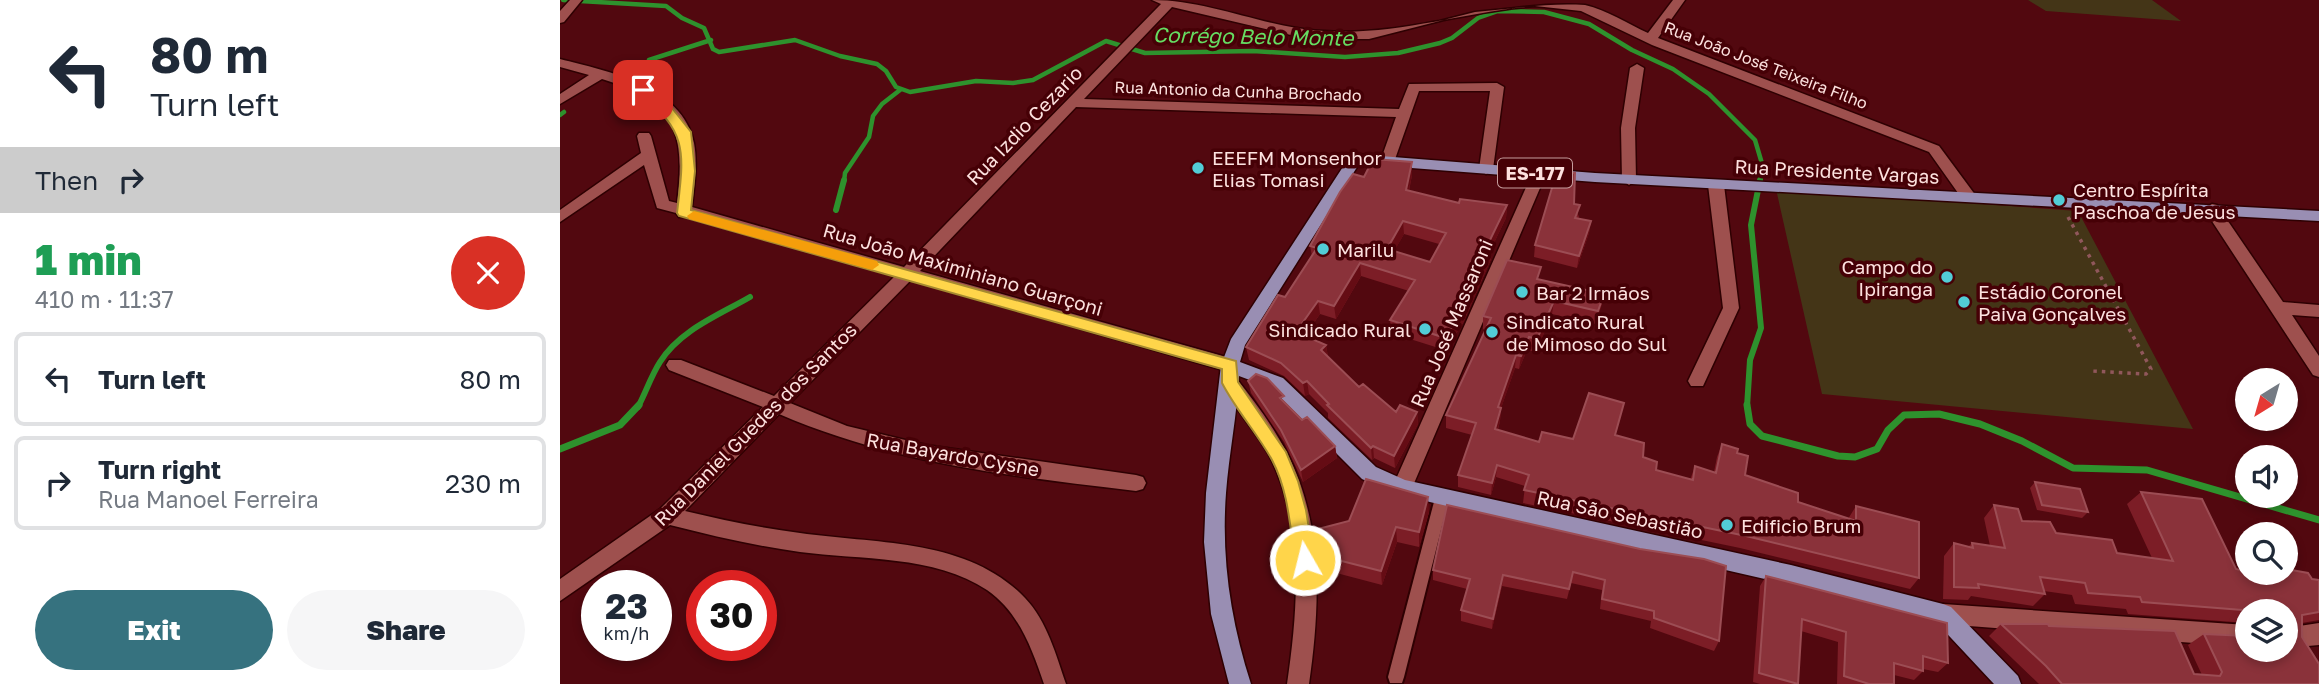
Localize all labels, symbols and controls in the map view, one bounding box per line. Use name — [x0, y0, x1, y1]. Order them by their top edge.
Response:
street label: Rua João José Teixeira Filho — [1661, 17, 1871, 113]
water label: Corrégo Belo Monte — [1153, 21, 1355, 51]
text: 80 m — [150, 25, 268, 84]
icon: left — [35, 28, 126, 119]
pin — [613, 60, 673, 120]
street label: Rua Izdio Cezario — [961, 61, 1087, 189]
icon: arrive — [624, 71, 662, 109]
street label: Rua Antonio da Cunha Brochado — [1114, 77, 1362, 105]
text: Turn left — [150, 85, 279, 123]
place label: EEEFM Monsenhor Elias Tomasi — [1212, 146, 1382, 191]
street label: Rua Presidente Vargas — [1734, 154, 1940, 188]
road number: ES-177 — [1498, 158, 1572, 188]
marker: EEEFM Monsenhor Elias Tomasi — [1190, 160, 1206, 176]
icon: right — [112, 161, 150, 199]
text: Then — [35, 165, 98, 196]
place label: Centro Espírita Paschoa de Jesus — [2073, 178, 2236, 223]
marker: Centro Espírita Paschoa de Jesus — [2051, 192, 2067, 208]
street label: Rua João Maximiniano Guarçoni — [821, 218, 1105, 320]
text: 1 min — [35, 234, 142, 284]
street label: Rua José Massaroni — [1405, 235, 1497, 411]
button: close — [451, 236, 525, 310]
place label: Marilu — [1337, 238, 1394, 261]
marker: Marilu — [1315, 241, 1331, 257]
place label: Campo do Ipiranga — [1842, 255, 1933, 300]
marker: Campo do Ipiranga — [1939, 269, 1955, 285]
place label: Estádio Coronel Paiva Gonçalves — [1978, 280, 2126, 325]
place label: Bar 2 Irmãos — [1536, 281, 1650, 304]
marker: Bar 2 Irmãos — [1514, 284, 1530, 300]
text: 410 m · 11:37 — [35, 285, 174, 313]
marker: Estádio Coronel Paiva Gonçalves — [1956, 294, 1972, 310]
place label: Sindicato Rural de Mimoso do Sul — [1506, 310, 1667, 355]
street label: Rua Daniel Guedes dos Santos — [649, 318, 861, 530]
place label: Sindicado Rural — [1268, 318, 1411, 341]
marker: Sindicado Rural — [1417, 321, 1433, 337]
marker: Sindicato Rural de Mimoso do Sul — [1484, 324, 1500, 340]
icon: left — [39, 360, 77, 398]
text: Turn left — [98, 364, 206, 395]
text: 80 m — [460, 364, 521, 395]
north arrow — [2235, 368, 2298, 430]
map controls — [2235, 368, 2298, 662]
street label: Rua Bayardo Cysne — [865, 427, 1041, 481]
button: sound — [2235, 445, 2298, 508]
text: Turn right — [98, 454, 221, 485]
icon: right — [39, 464, 77, 502]
text: 230 m — [445, 468, 521, 499]
text: Rua Manoel Ferreira — [98, 485, 319, 513]
street label: Rua São Sebastião — [1535, 485, 1705, 543]
place label: Edificio Brum — [1741, 514, 1861, 537]
marker: Edificio Brum — [1719, 517, 1735, 533]
button: search — [2235, 522, 2298, 585]
position arrow — [1268, 523, 1342, 597]
speed limit sign: 30 — [686, 570, 777, 661]
text: 23 — [605, 585, 648, 627]
button: Exit — [35, 590, 273, 670]
button: Share — [287, 590, 525, 670]
button: layers — [2235, 599, 2298, 662]
text: km/h — [604, 622, 649, 644]

